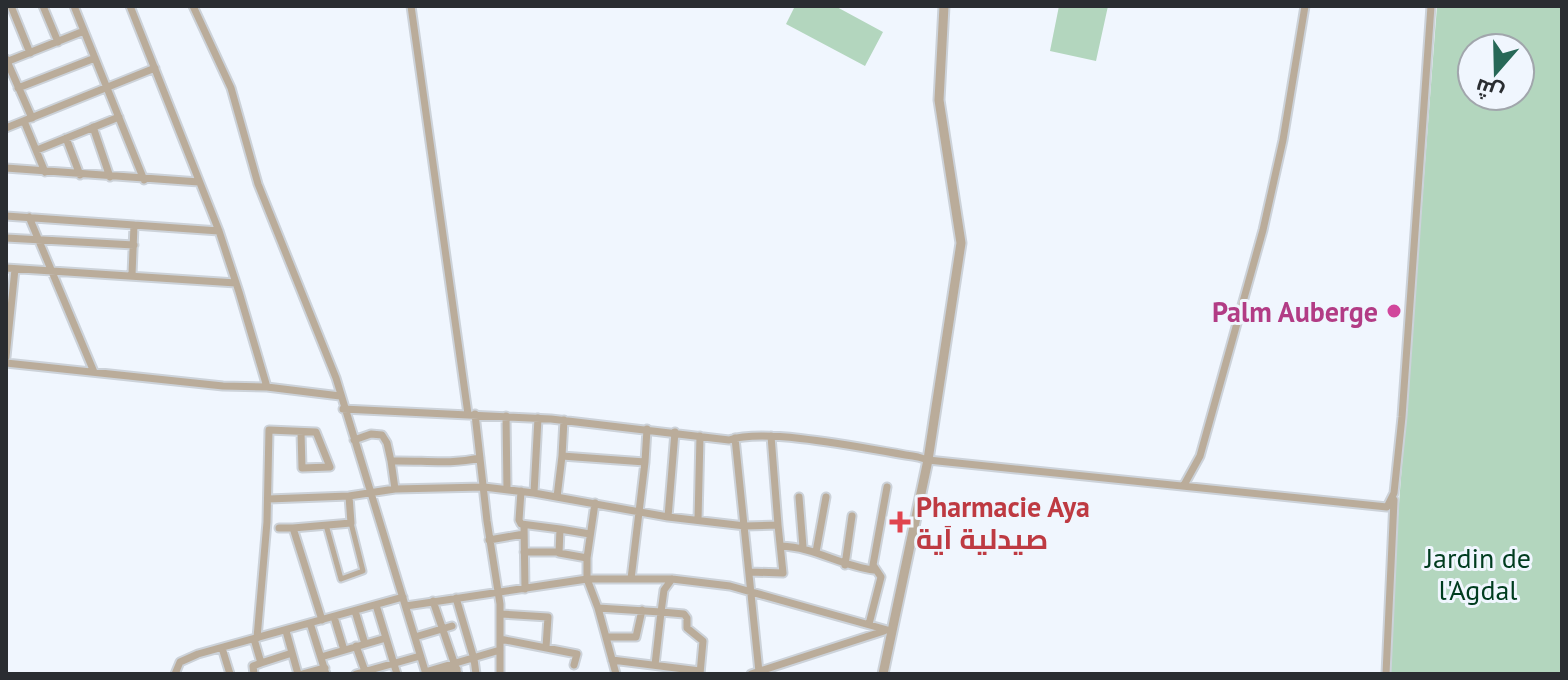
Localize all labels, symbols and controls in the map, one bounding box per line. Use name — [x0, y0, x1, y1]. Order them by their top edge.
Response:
north arrow — [1456, 32, 1536, 112]
text: ش — [1471, 73, 1507, 109]
place label: Palm Auberge — [1212, 293, 1378, 330]
marker: Palm Auberge — [1385, 302, 1403, 320]
place label: Pharmacie Aya صيدلية اَية — [916, 488, 1090, 557]
marker: Pharmacie Aya صيدلية اَية — [891, 513, 909, 531]
park label: Jardin de l'Agdal — [1424, 539, 1531, 608]

